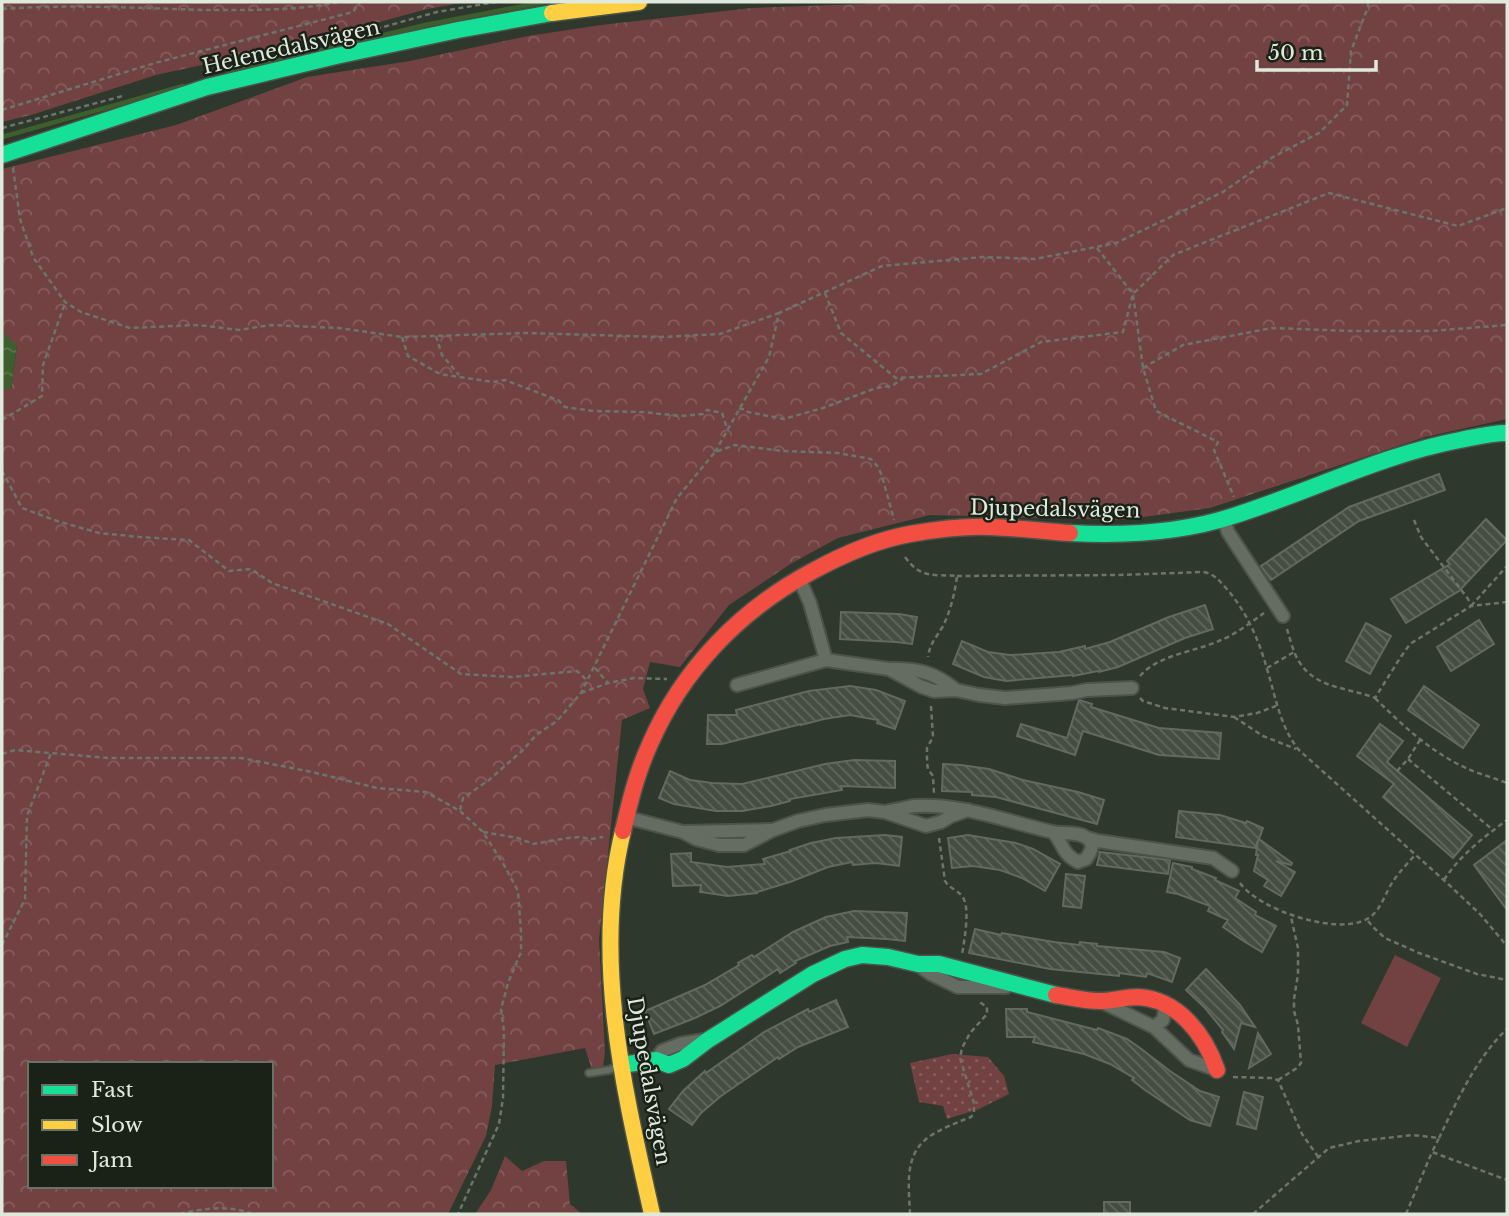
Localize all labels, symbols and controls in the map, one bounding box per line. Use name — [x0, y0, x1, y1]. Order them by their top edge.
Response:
street label: Helenedalsvägen — [200, 14, 382, 80]
scale bar — [1257, 28, 1376, 72]
text: 50 m — [1268, 40, 1324, 66]
street label: Djupedalsvägen — [970, 495, 1140, 523]
street label: Djupedalsvägen — [621, 995, 677, 1167]
legend — [28, 1062, 273, 1188]
text: Fast — [91, 1077, 133, 1103]
text: Slow — [91, 1112, 143, 1138]
text: Jam — [88, 1147, 133, 1173]

